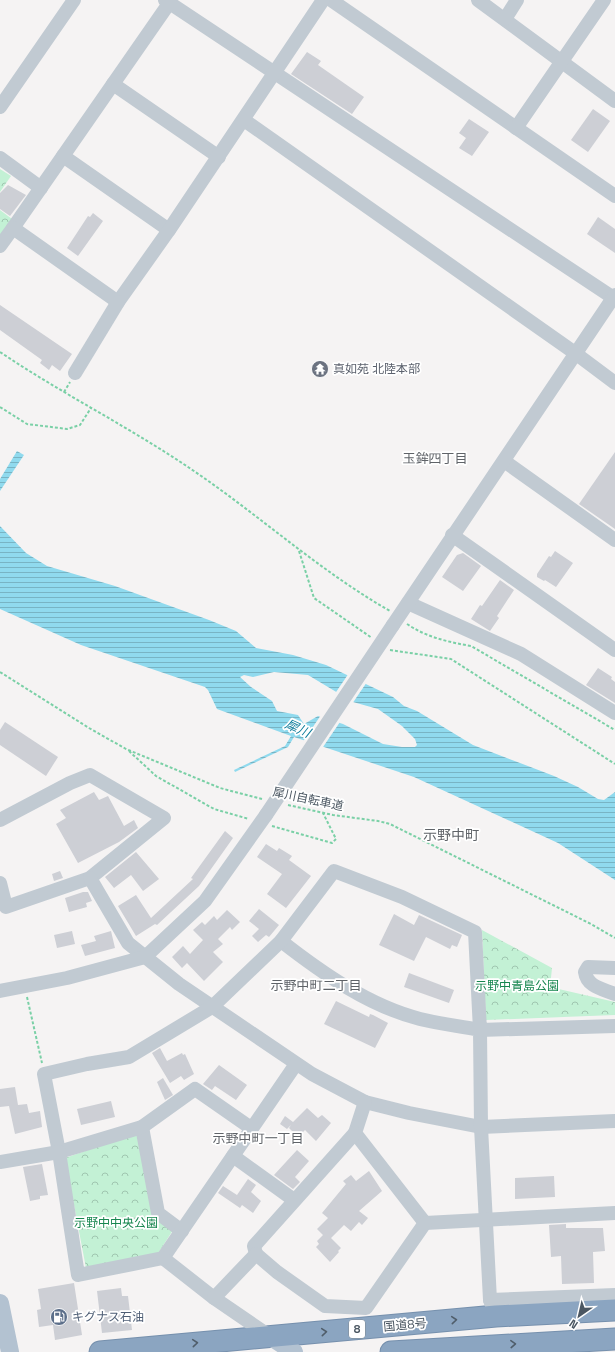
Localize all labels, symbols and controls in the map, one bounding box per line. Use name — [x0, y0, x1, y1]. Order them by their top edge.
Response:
temple icon: 真如苑 北陸本部 — [310, 359, 330, 379]
place label: 真如苑 北陸本部 — [333, 361, 420, 377]
district label: 玉鉾四丁目 — [402, 450, 468, 467]
water label: 犀川 — [282, 715, 315, 742]
street label: 犀川自転車道 — [271, 784, 345, 814]
district label: 示野中町 — [423, 826, 479, 844]
district label: 示野中町二丁目 — [270, 977, 362, 994]
park label: 示野中青島公園 — [475, 978, 559, 994]
district label: 示野中町一丁目 — [212, 1130, 304, 1147]
park label: 示野中中央公園 — [74, 1215, 158, 1231]
north arrow — [559, 1296, 599, 1336]
fuel station icon: キグナス石油 — [49, 1307, 69, 1327]
place label: キグナス石油 — [72, 1309, 144, 1325]
street label: 国道8号 — [383, 1315, 427, 1335]
one-way arrow — [451, 1316, 457, 1325]
text: N — [566, 1316, 580, 1332]
road number: 8 — [349, 1320, 365, 1338]
one-way arrow — [321, 1328, 327, 1337]
one-way arrow — [192, 1339, 198, 1348]
one-way arrow — [510, 1340, 516, 1349]

